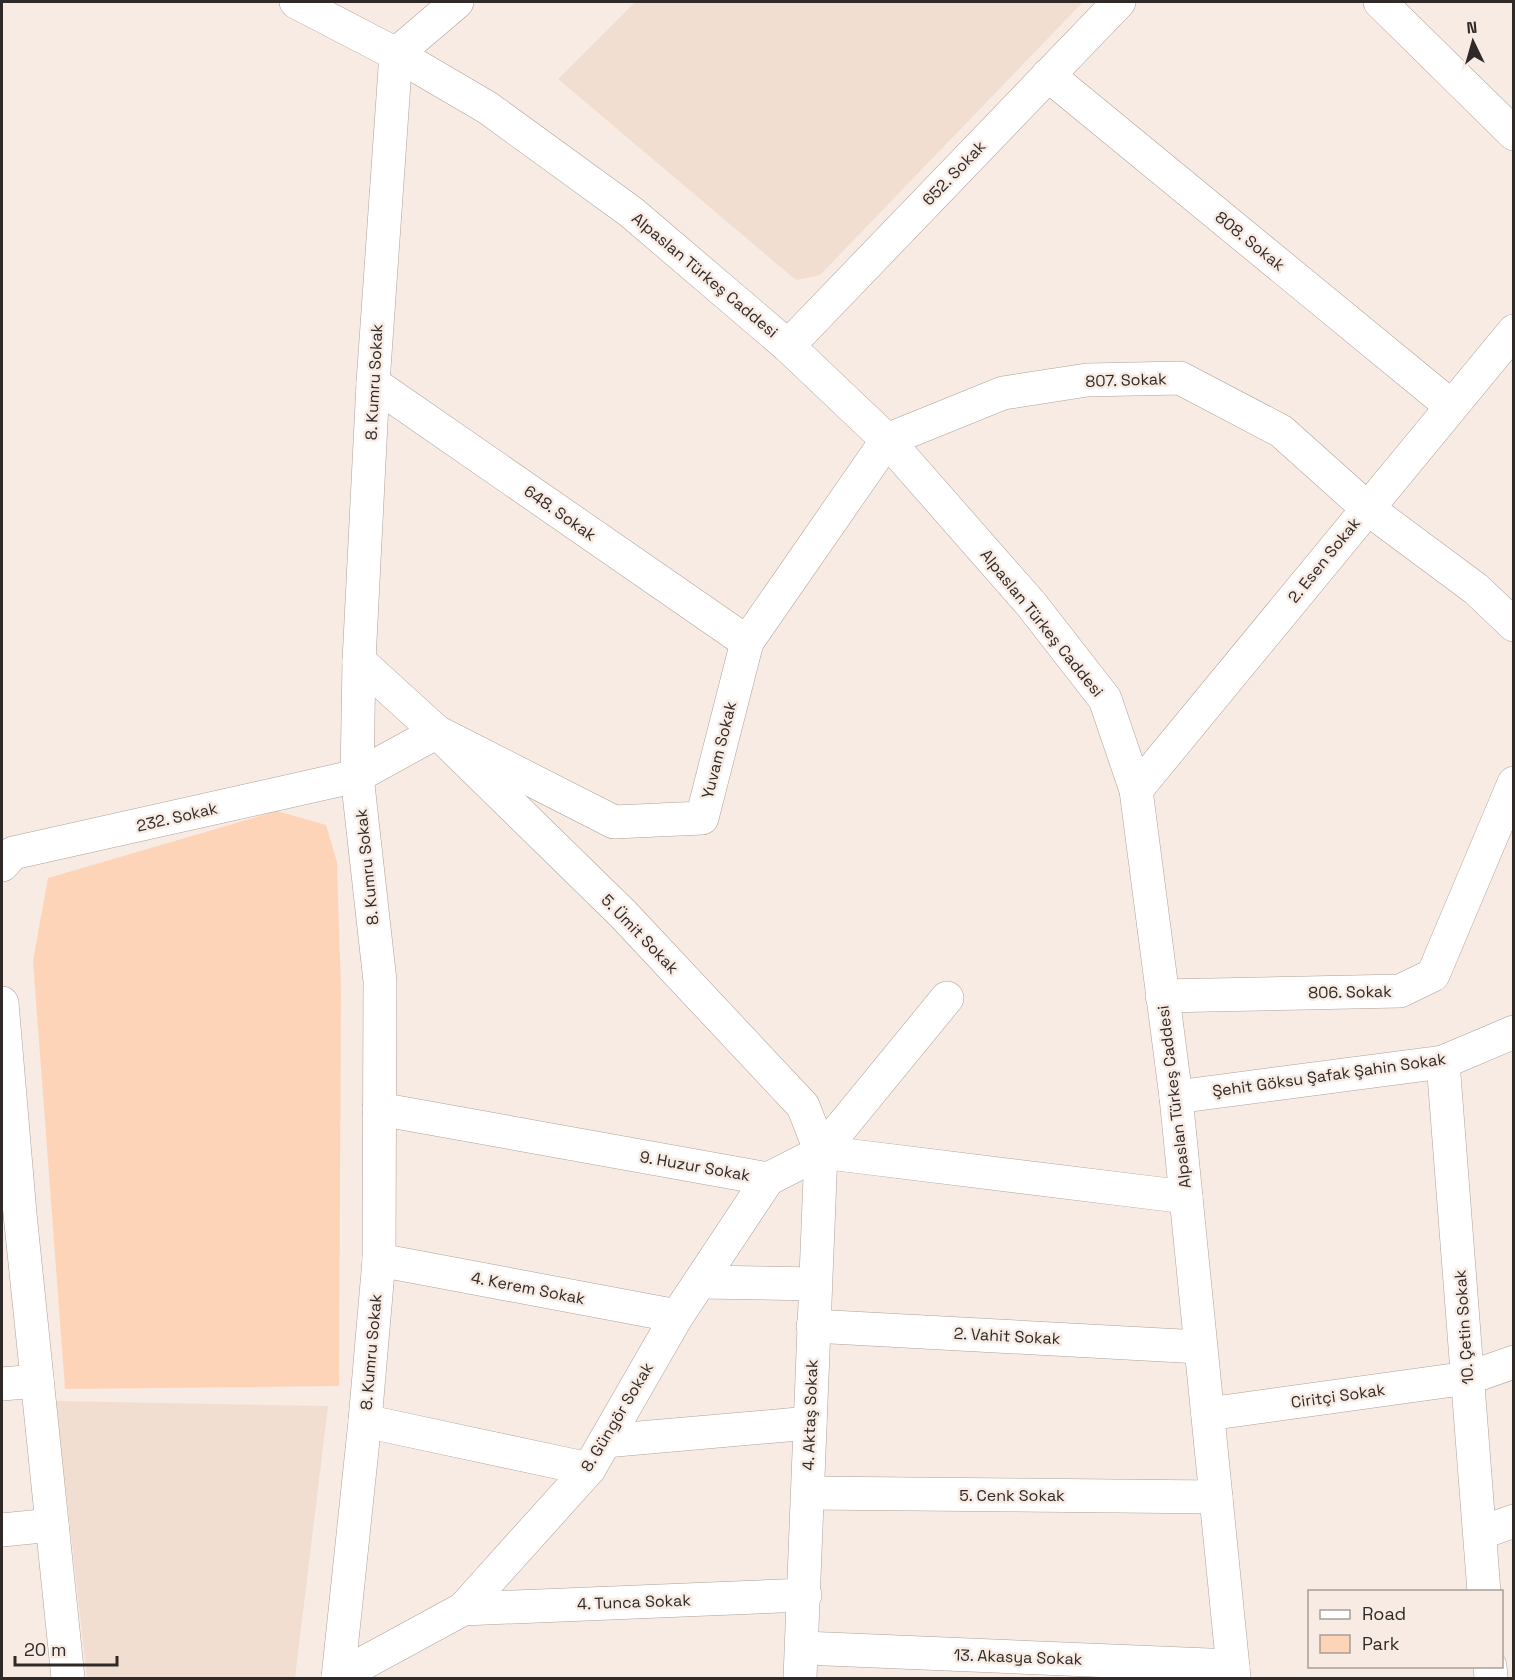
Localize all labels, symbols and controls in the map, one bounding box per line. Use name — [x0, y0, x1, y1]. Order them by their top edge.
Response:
north arrow — [1443, 12, 1503, 72]
text: N — [1465, 17, 1478, 38]
street label: 652. Sokak — [918, 136, 990, 210]
street label: 808. Sokak — [1211, 206, 1289, 276]
street label: Alpaslan Türkeş Caddesi — [628, 208, 782, 342]
street label: 8. Kumru Sokak — [360, 323, 388, 441]
street label: 807. Sokak — [1085, 368, 1167, 392]
street label: 648. Sokak — [520, 481, 600, 546]
street label: 2. Esen Sokak — [1283, 513, 1365, 607]
street label: Alpaslan Türkeş Caddesi — [976, 545, 1108, 701]
street label: Yuvam Sokak — [697, 699, 741, 801]
street label: 232. Sokak — [134, 797, 220, 837]
street label: 8. Kumru Sokak — [350, 808, 384, 926]
street label: 5. Ümit Sokak — [597, 890, 684, 979]
street label: 806. Sokak — [1308, 981, 1392, 1003]
street label: Alpaslan Türkeş Caddesi — [1152, 1004, 1196, 1190]
street label: Şehit Göksu Şafak Şahin Sokak — [1211, 1048, 1447, 1102]
street label: 9. Huzur Sokak — [638, 1146, 752, 1186]
street label: 4. Kerem Sokak — [469, 1267, 587, 1309]
street label: 10. Çetin Sokak — [1449, 1269, 1478, 1385]
street label: 8. Kumru Sokak — [355, 1293, 387, 1411]
street label: 2. Vahit Sokak — [953, 1323, 1061, 1349]
street label: 8. Güngör Sokak — [576, 1358, 658, 1476]
street label: 4. Aktaş Sokak — [798, 1359, 822, 1471]
street label: Ciritçi Sokak — [1290, 1379, 1387, 1413]
street label: 5. Cenk Sokak — [959, 1485, 1065, 1506]
street label: 4. Tunca Sokak — [577, 1590, 692, 1614]
legend — [1308, 1590, 1503, 1668]
text: Road — [1362, 1602, 1406, 1625]
scale bar — [15, 1629, 117, 1667]
text: Park — [1362, 1632, 1400, 1655]
text: 20 m — [24, 1638, 67, 1661]
street label: 13. Akasya Sokak — [953, 1644, 1083, 1670]

